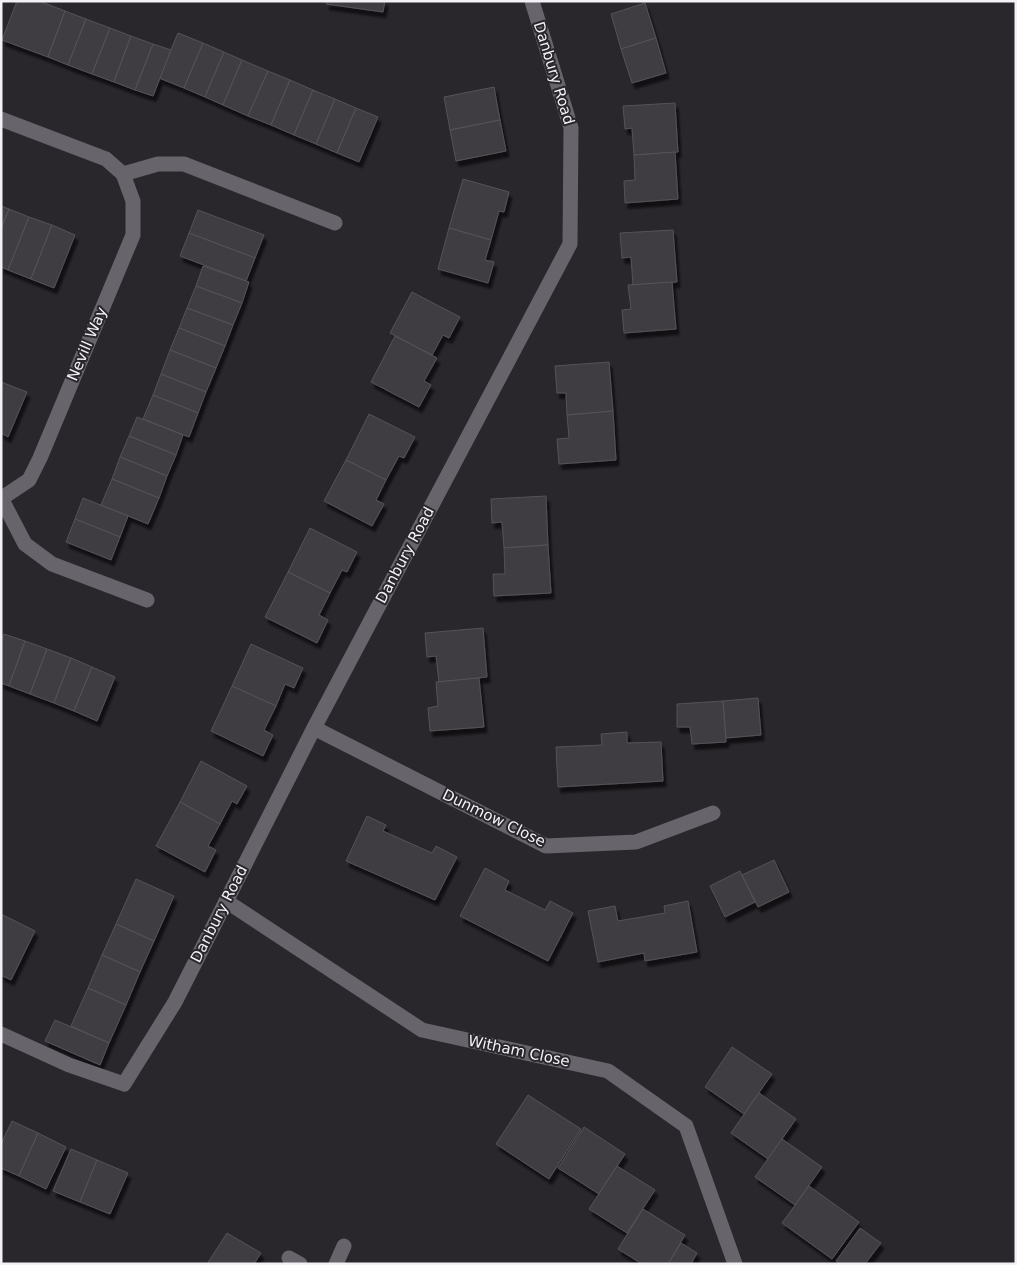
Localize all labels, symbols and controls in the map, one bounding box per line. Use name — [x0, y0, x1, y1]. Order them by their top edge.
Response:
street label: Danbury Road — [530, 19, 578, 127]
street label: Nevill Way — [63, 304, 111, 384]
street label: Danbury Road — [372, 504, 438, 606]
street label: Dunmow Close — [440, 785, 548, 851]
street label: Danbury Road — [187, 862, 251, 966]
street label: Witham Close — [467, 1031, 571, 1071]

